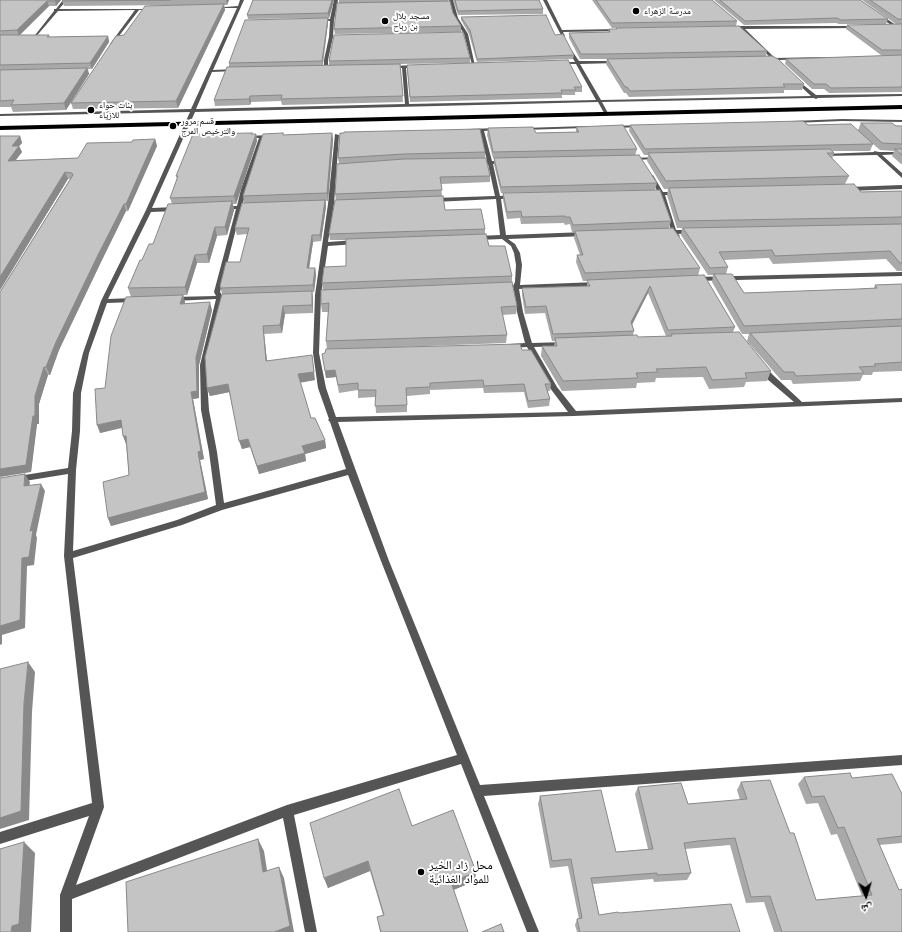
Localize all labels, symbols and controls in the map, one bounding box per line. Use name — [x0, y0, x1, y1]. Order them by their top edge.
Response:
marker: مدرسة الزهراء — [631, 6, 641, 16]
place label: مدرسة الزهراء — [644, 6, 691, 16]
place label: مسجد بلال بن رباح — [393, 11, 430, 32]
marker: مسجد بلال بن رباح — [380, 16, 390, 26]
place label: بنات حواء للازياء — [99, 100, 132, 121]
marker: بنات حواء للازياء — [86, 105, 96, 115]
place label: قسم مرور والترخيص المرج — [181, 116, 235, 137]
marker: قسم مرور والترخيص المرج — [168, 121, 178, 131]
place label: محل زاد الخير للمواد الغذائية — [429, 858, 493, 886]
marker: محل زاد الخير للمواد الغذائية — [416, 867, 426, 877]
north arrow — [846, 876, 886, 916]
text: ش — [861, 902, 873, 915]

